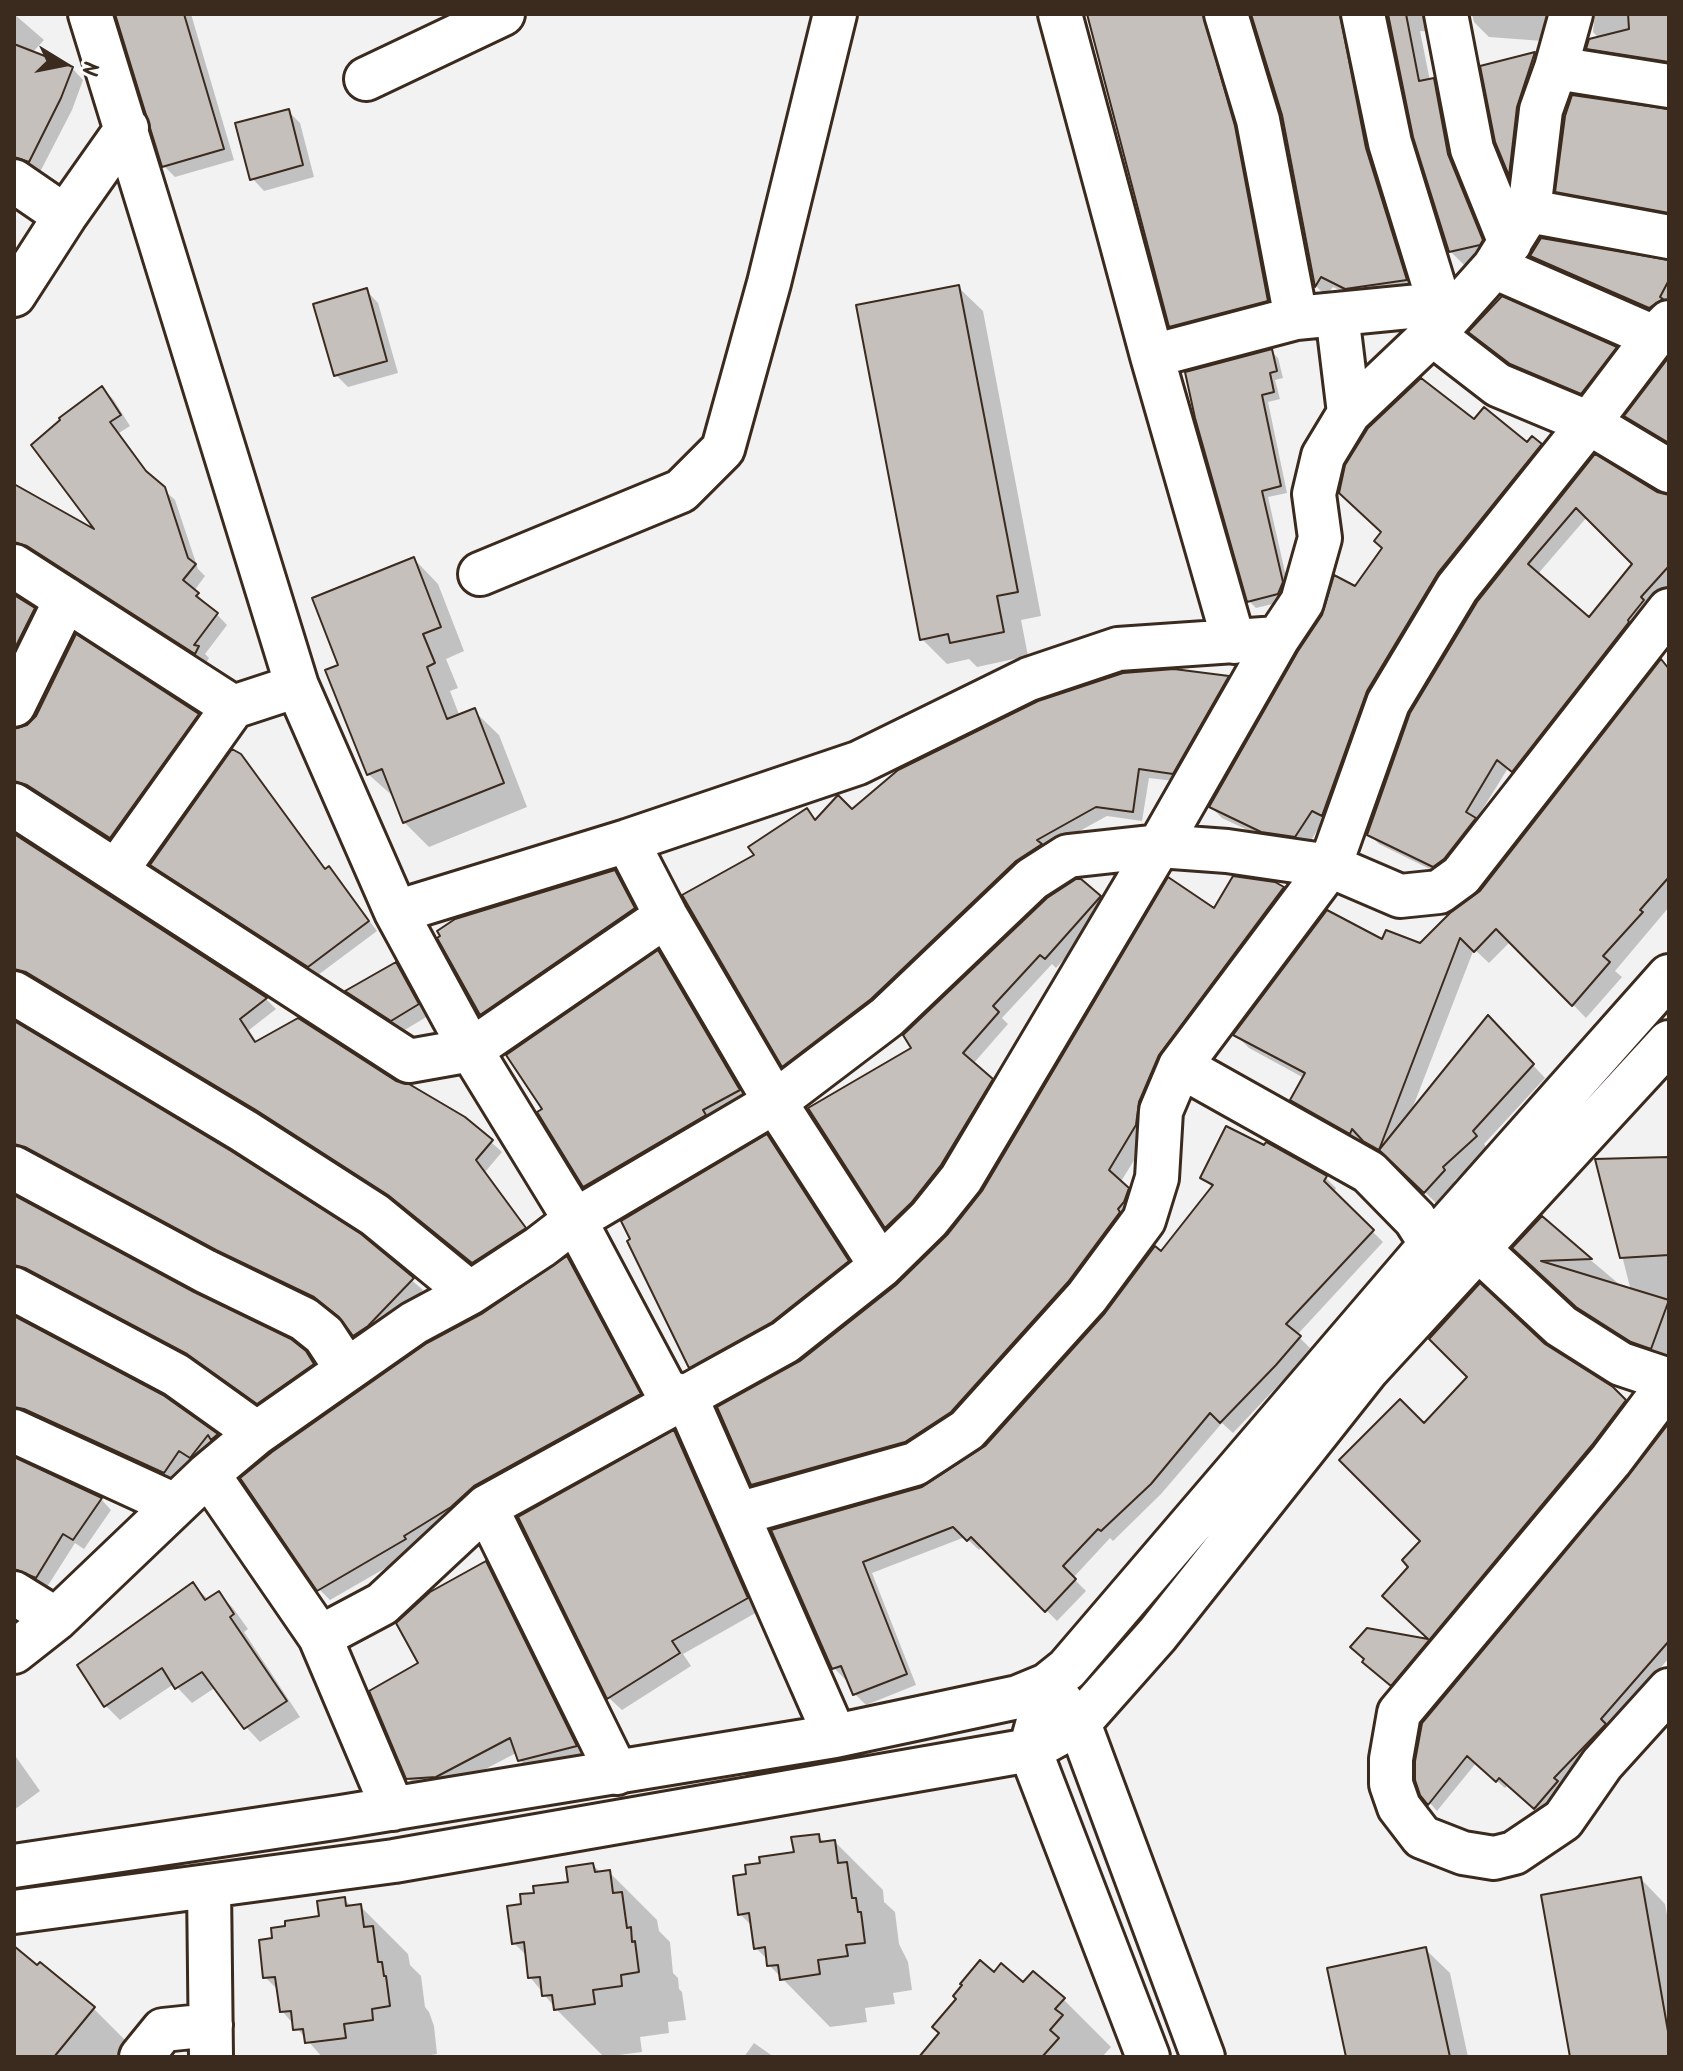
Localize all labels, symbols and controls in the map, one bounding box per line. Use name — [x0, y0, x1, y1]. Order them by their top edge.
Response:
north arrow — [24, 24, 104, 104]
text: N — [70, 58, 107, 78]

